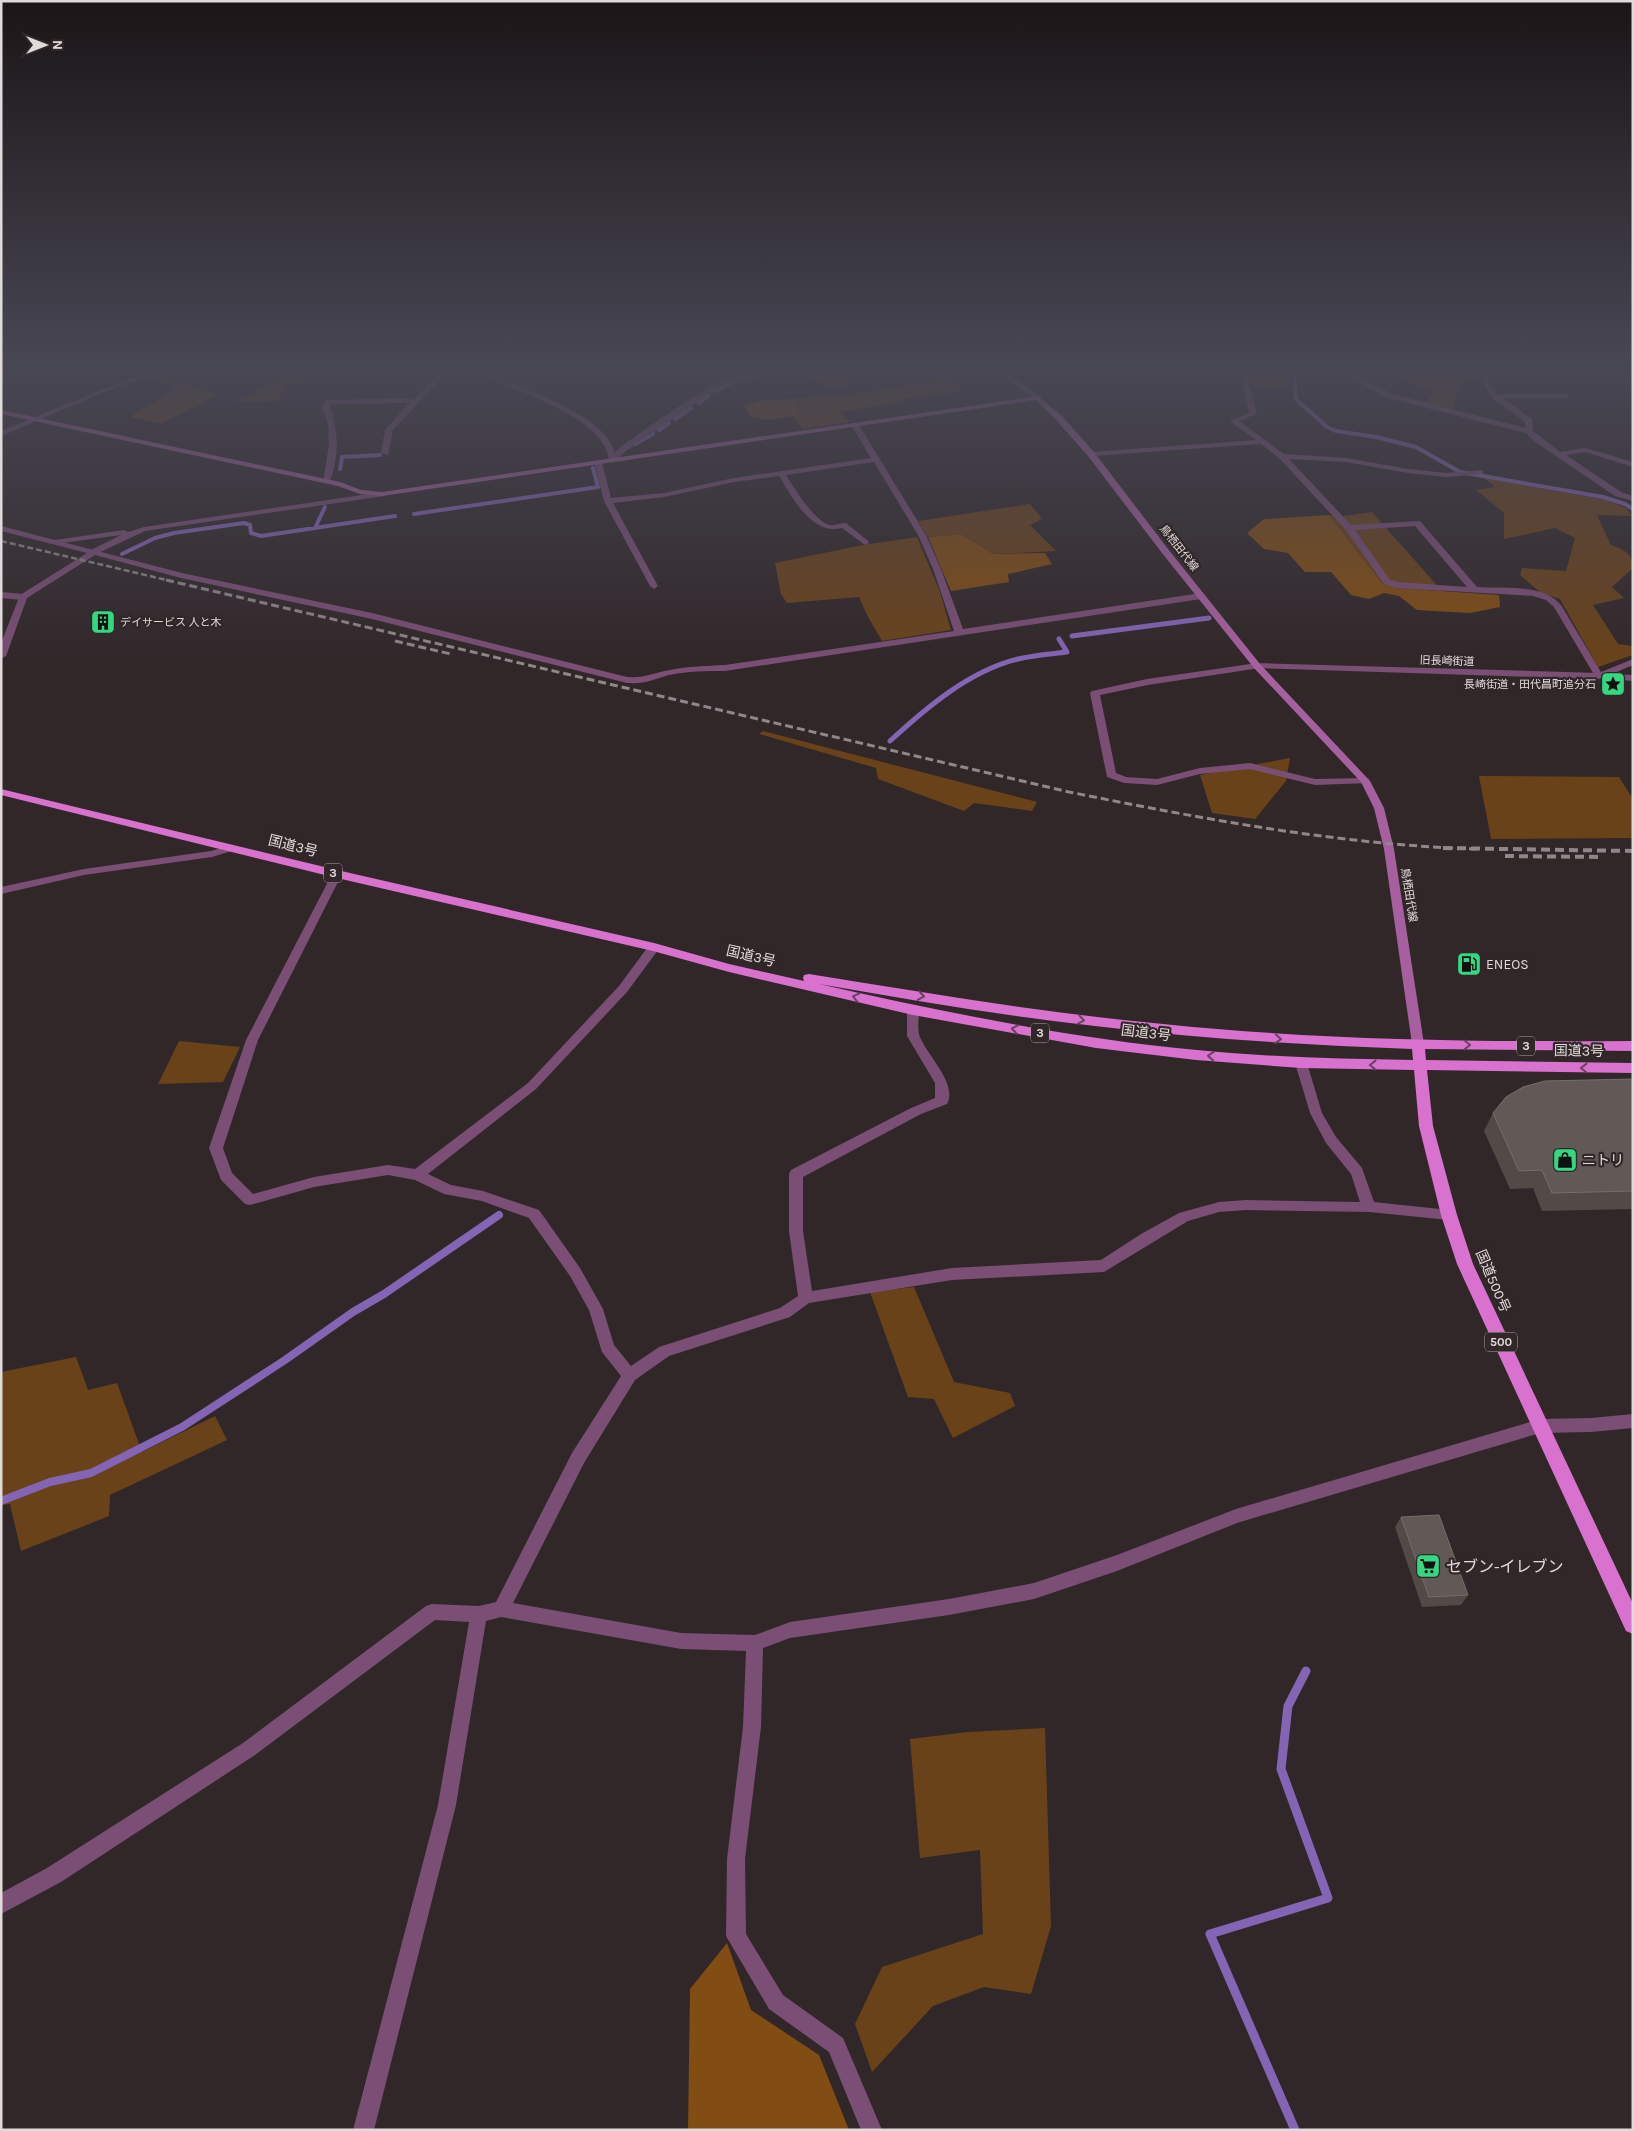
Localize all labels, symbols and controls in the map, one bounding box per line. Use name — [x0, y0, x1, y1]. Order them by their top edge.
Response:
north arrow — [20, 20, 70, 70]
text: N — [49, 40, 66, 50]
street label: 鳥栖田代線 — [1157, 522, 1201, 574]
building icon: デイサービス 人と木 — [90, 609, 116, 635]
place label: デイサービス 人と木 — [120, 616, 222, 629]
street label: 旧長崎街道 — [1419, 654, 1475, 668]
place icon: 長崎街道・田代昌町追分石 — [1600, 671, 1626, 697]
place label: 長崎街道・田代昌町追分石 — [1464, 678, 1596, 691]
street label: 国道3号 — [267, 832, 319, 860]
road number: 3 — [324, 864, 342, 882]
street label: 鳥栖田代線 — [1398, 867, 1420, 923]
street label: 国道3号 — [725, 942, 777, 970]
fuel station icon: ENEOS — [1456, 951, 1482, 977]
place label: ENEOS — [1486, 956, 1529, 973]
one-way arrow — [916, 991, 925, 1001]
one-way arrow — [851, 992, 860, 1003]
one-way arrow — [1078, 1014, 1086, 1025]
street label: 国道3号 — [1120, 1021, 1172, 1045]
road number: 3 — [1031, 1024, 1049, 1042]
one-way arrow — [1011, 1025, 1019, 1035]
one-way arrow — [1274, 1033, 1282, 1044]
road number: 3 — [1517, 1036, 1535, 1056]
one-way arrow — [1464, 1040, 1471, 1050]
street label: 国道3号 — [1554, 1042, 1604, 1060]
one-way arrow — [1206, 1051, 1214, 1062]
one-way arrow — [1368, 1059, 1376, 1070]
one-way arrow — [1580, 1063, 1588, 1073]
shop icon: ニトリ — [1552, 1147, 1578, 1173]
place label: ニトリ — [1582, 1152, 1624, 1169]
street label: 国道500号 — [1472, 1247, 1514, 1315]
road number: 500 — [1485, 1332, 1517, 1351]
supermarket icon: セブン-イレブン — [1415, 1553, 1441, 1579]
place label: セブン-イレブン — [1446, 1557, 1564, 1576]

